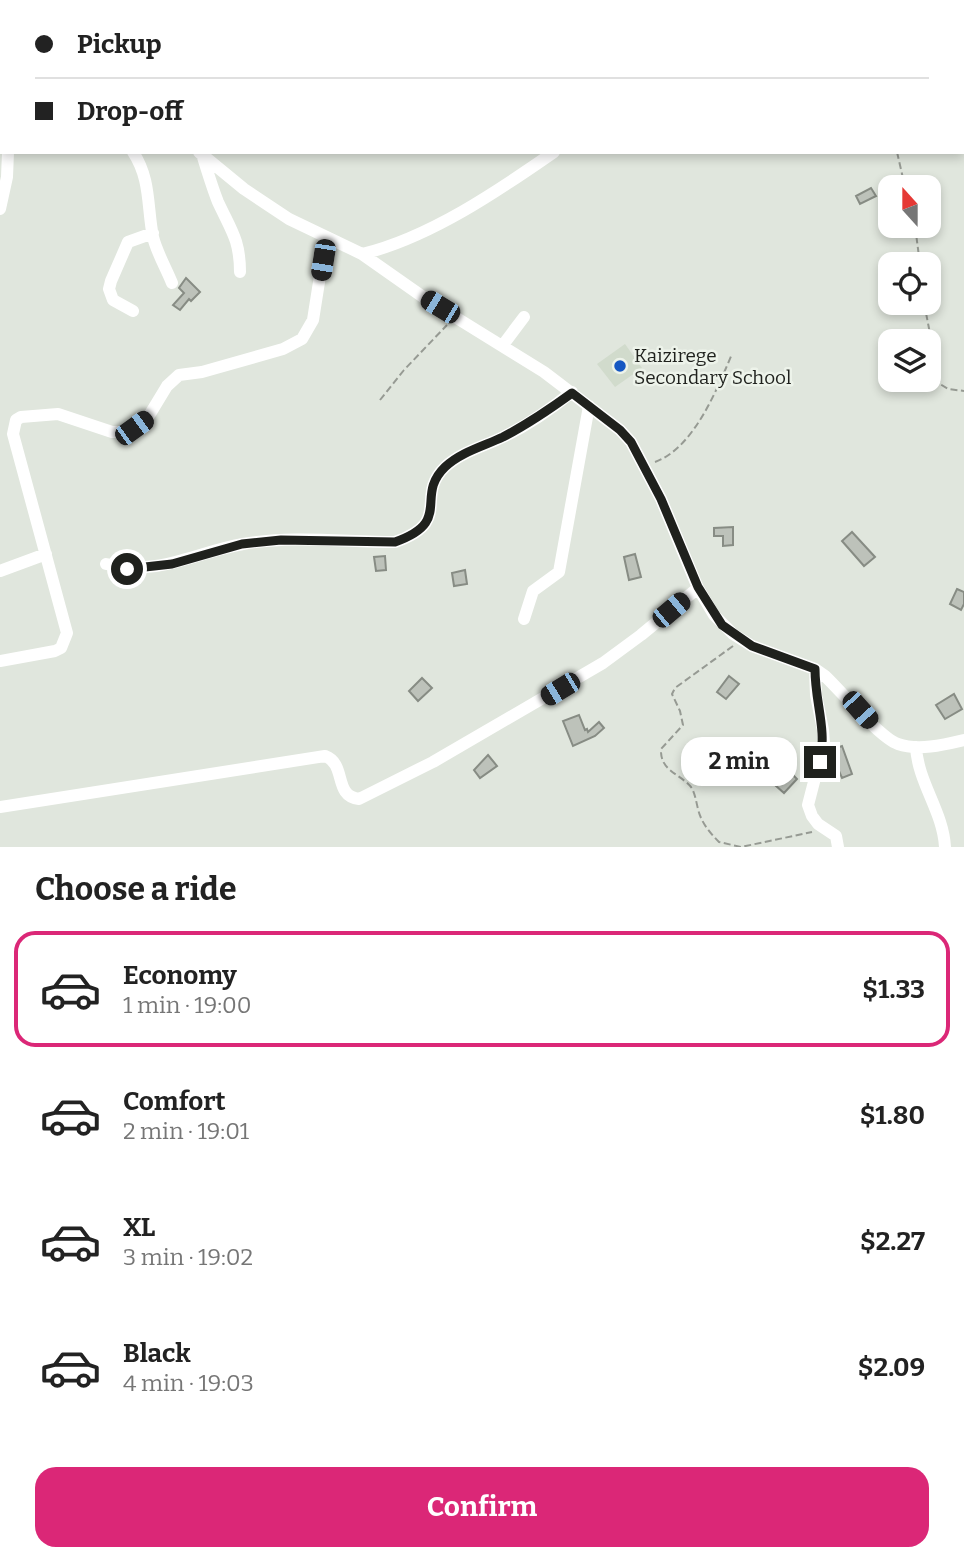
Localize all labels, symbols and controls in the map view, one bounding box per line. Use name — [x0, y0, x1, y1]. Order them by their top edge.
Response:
text: Pickup — [77, 29, 162, 60]
text: Drop-off — [77, 96, 183, 127]
north arrow — [878, 175, 942, 238]
map controls — [878, 175, 941, 392]
car — [310, 238, 337, 282]
button: locate — [878, 252, 941, 315]
car — [417, 287, 464, 327]
button: layers — [878, 329, 941, 392]
place label: Kaizirege Secondary School — [634, 344, 792, 389]
marker: Kaizirege Secondary School — [612, 358, 628, 374]
car — [111, 407, 158, 449]
route start — [111, 553, 143, 585]
car — [649, 588, 694, 632]
car — [537, 669, 584, 709]
car — [839, 687, 882, 733]
callout: 2 min — [680, 738, 796, 786]
route end — [804, 746, 836, 778]
text: 2 min — [708, 747, 770, 775]
text: Choose a ride — [35, 870, 236, 908]
icon: car — [39, 958, 102, 1021]
text: Economy — [123, 960, 237, 991]
text: $1.33 — [862, 974, 925, 1005]
text: 1 min · 19:00 — [123, 991, 252, 1019]
icon: car — [39, 1084, 102, 1147]
text: Comfort — [123, 1086, 226, 1117]
text: $1.80 — [860, 1100, 925, 1131]
text: 2 min · 19:01 — [123, 1117, 249, 1145]
icon: car — [39, 1210, 102, 1273]
text: XL — [123, 1212, 155, 1243]
text: $2.27 — [860, 1226, 925, 1257]
text: 3 min · 19:02 — [123, 1243, 253, 1271]
icon: car — [39, 1336, 102, 1399]
text: Black — [123, 1338, 191, 1369]
text: $2.09 — [858, 1352, 925, 1383]
text: 4 min · 19:03 — [123, 1369, 254, 1397]
button: Confirm — [35, 1467, 929, 1547]

